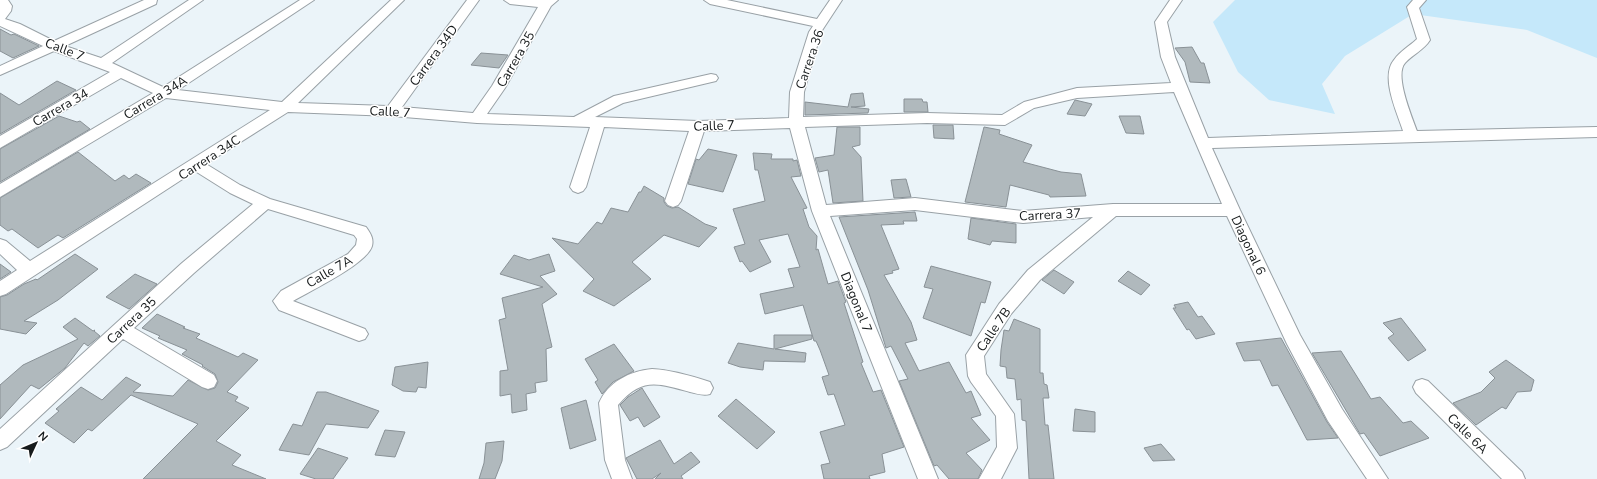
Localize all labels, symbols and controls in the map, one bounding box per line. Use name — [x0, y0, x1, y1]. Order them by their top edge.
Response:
street label: Carrera 34D — [405, 21, 462, 90]
street label: Carrera 36 — [791, 27, 829, 92]
street label: Carrera 35 — [493, 28, 539, 91]
street label: Calle 7 — [42, 34, 87, 66]
street label: Carrera 34A — [120, 71, 191, 124]
street label: Carrera 34 — [29, 84, 92, 131]
street label: Calle 7 — [369, 102, 411, 122]
street label: Calle 7 — [693, 116, 735, 136]
street label: Carrera 34C — [175, 131, 244, 185]
street label: Carrera 37 — [1019, 204, 1081, 226]
street label: Diagonal 6 — [1226, 213, 1270, 278]
street label: Calle 7A — [303, 251, 356, 292]
street label: Diagonal 7 — [836, 269, 876, 335]
street label: Carrera 35 — [103, 293, 161, 348]
street label: Calle 7B — [972, 304, 1015, 355]
street label: Calle 6A — [1443, 409, 1492, 458]
north arrow — [16, 423, 56, 463]
text: N — [35, 428, 51, 445]

